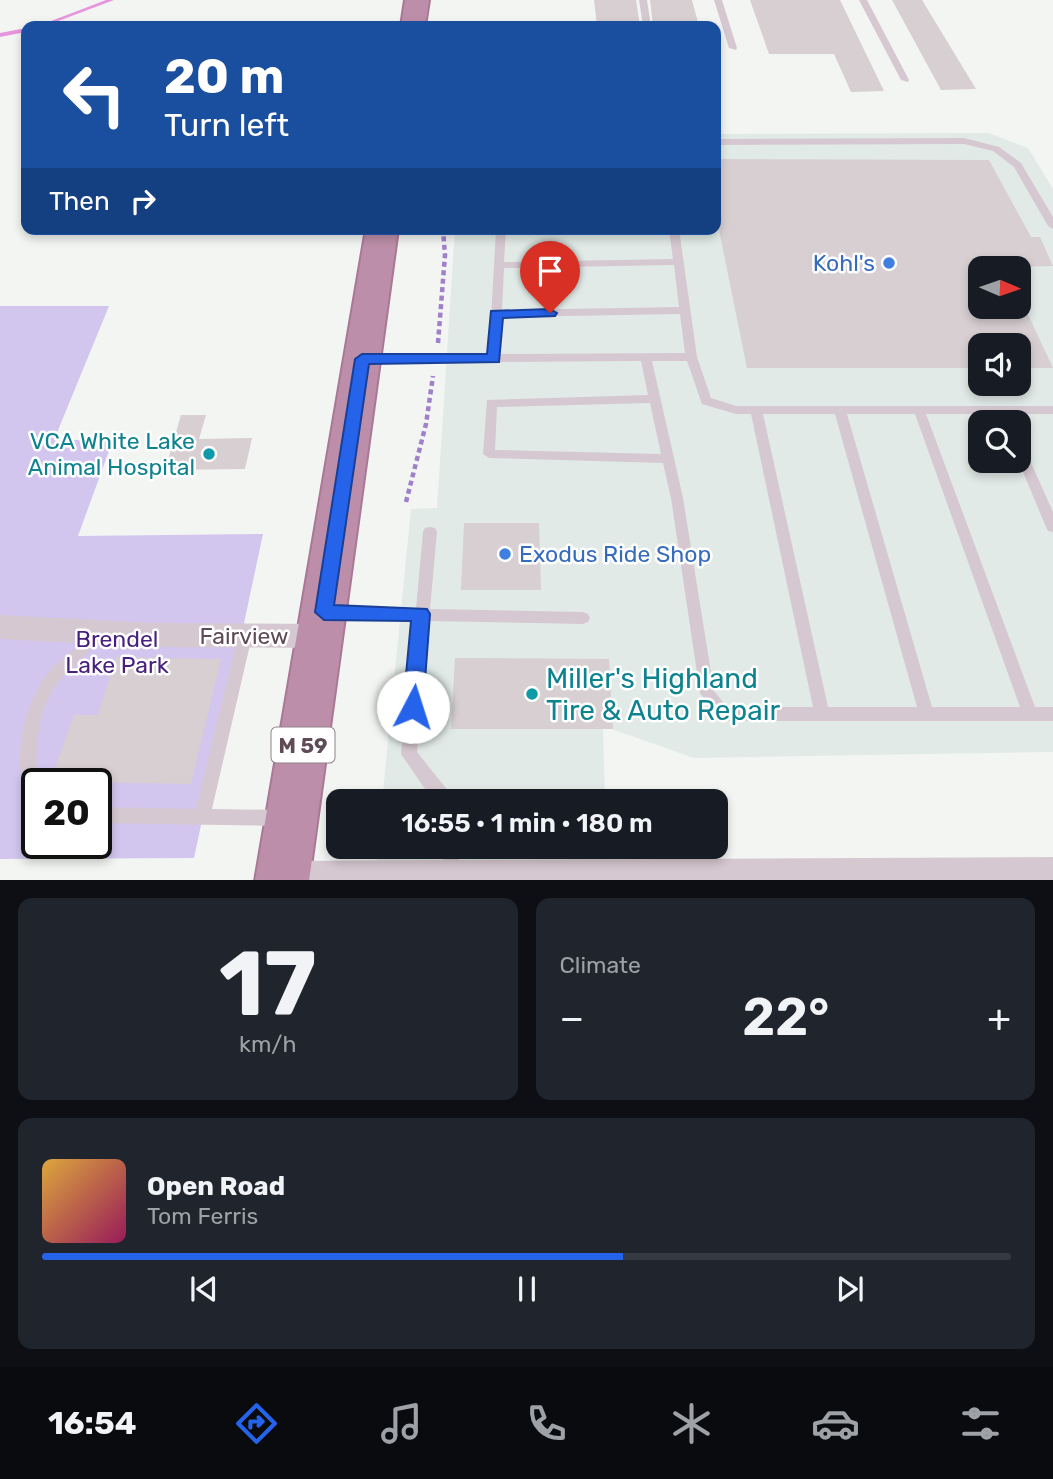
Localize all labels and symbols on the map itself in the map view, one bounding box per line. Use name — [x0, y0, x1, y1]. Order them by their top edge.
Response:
pin — [520, 241, 580, 313]
place label: Kohl's — [813, 249, 875, 277]
marker: Kohl's — [881, 255, 897, 271]
north arrow — [968, 256, 1031, 318]
place label: VCA White Lake Animal Hospital — [28, 427, 195, 481]
marker: VCA White Lake Animal Hospital — [201, 446, 217, 462]
place label: Exodus Ride Shop — [519, 540, 711, 568]
marker: Exodus Ride Shop — [497, 546, 513, 562]
street label: Fairview — [199, 622, 289, 650]
park label: Brendel Lake Park — [65, 625, 169, 679]
place label: Miller's Highland Tire & Auto Repair — [546, 662, 780, 727]
position arrow — [376, 670, 450, 744]
marker: Miller's Highland Tire & Auto Repair — [524, 686, 540, 702]
road number: M 59 — [272, 728, 334, 762]
speed limit sign: 20 — [21, 768, 112, 859]

